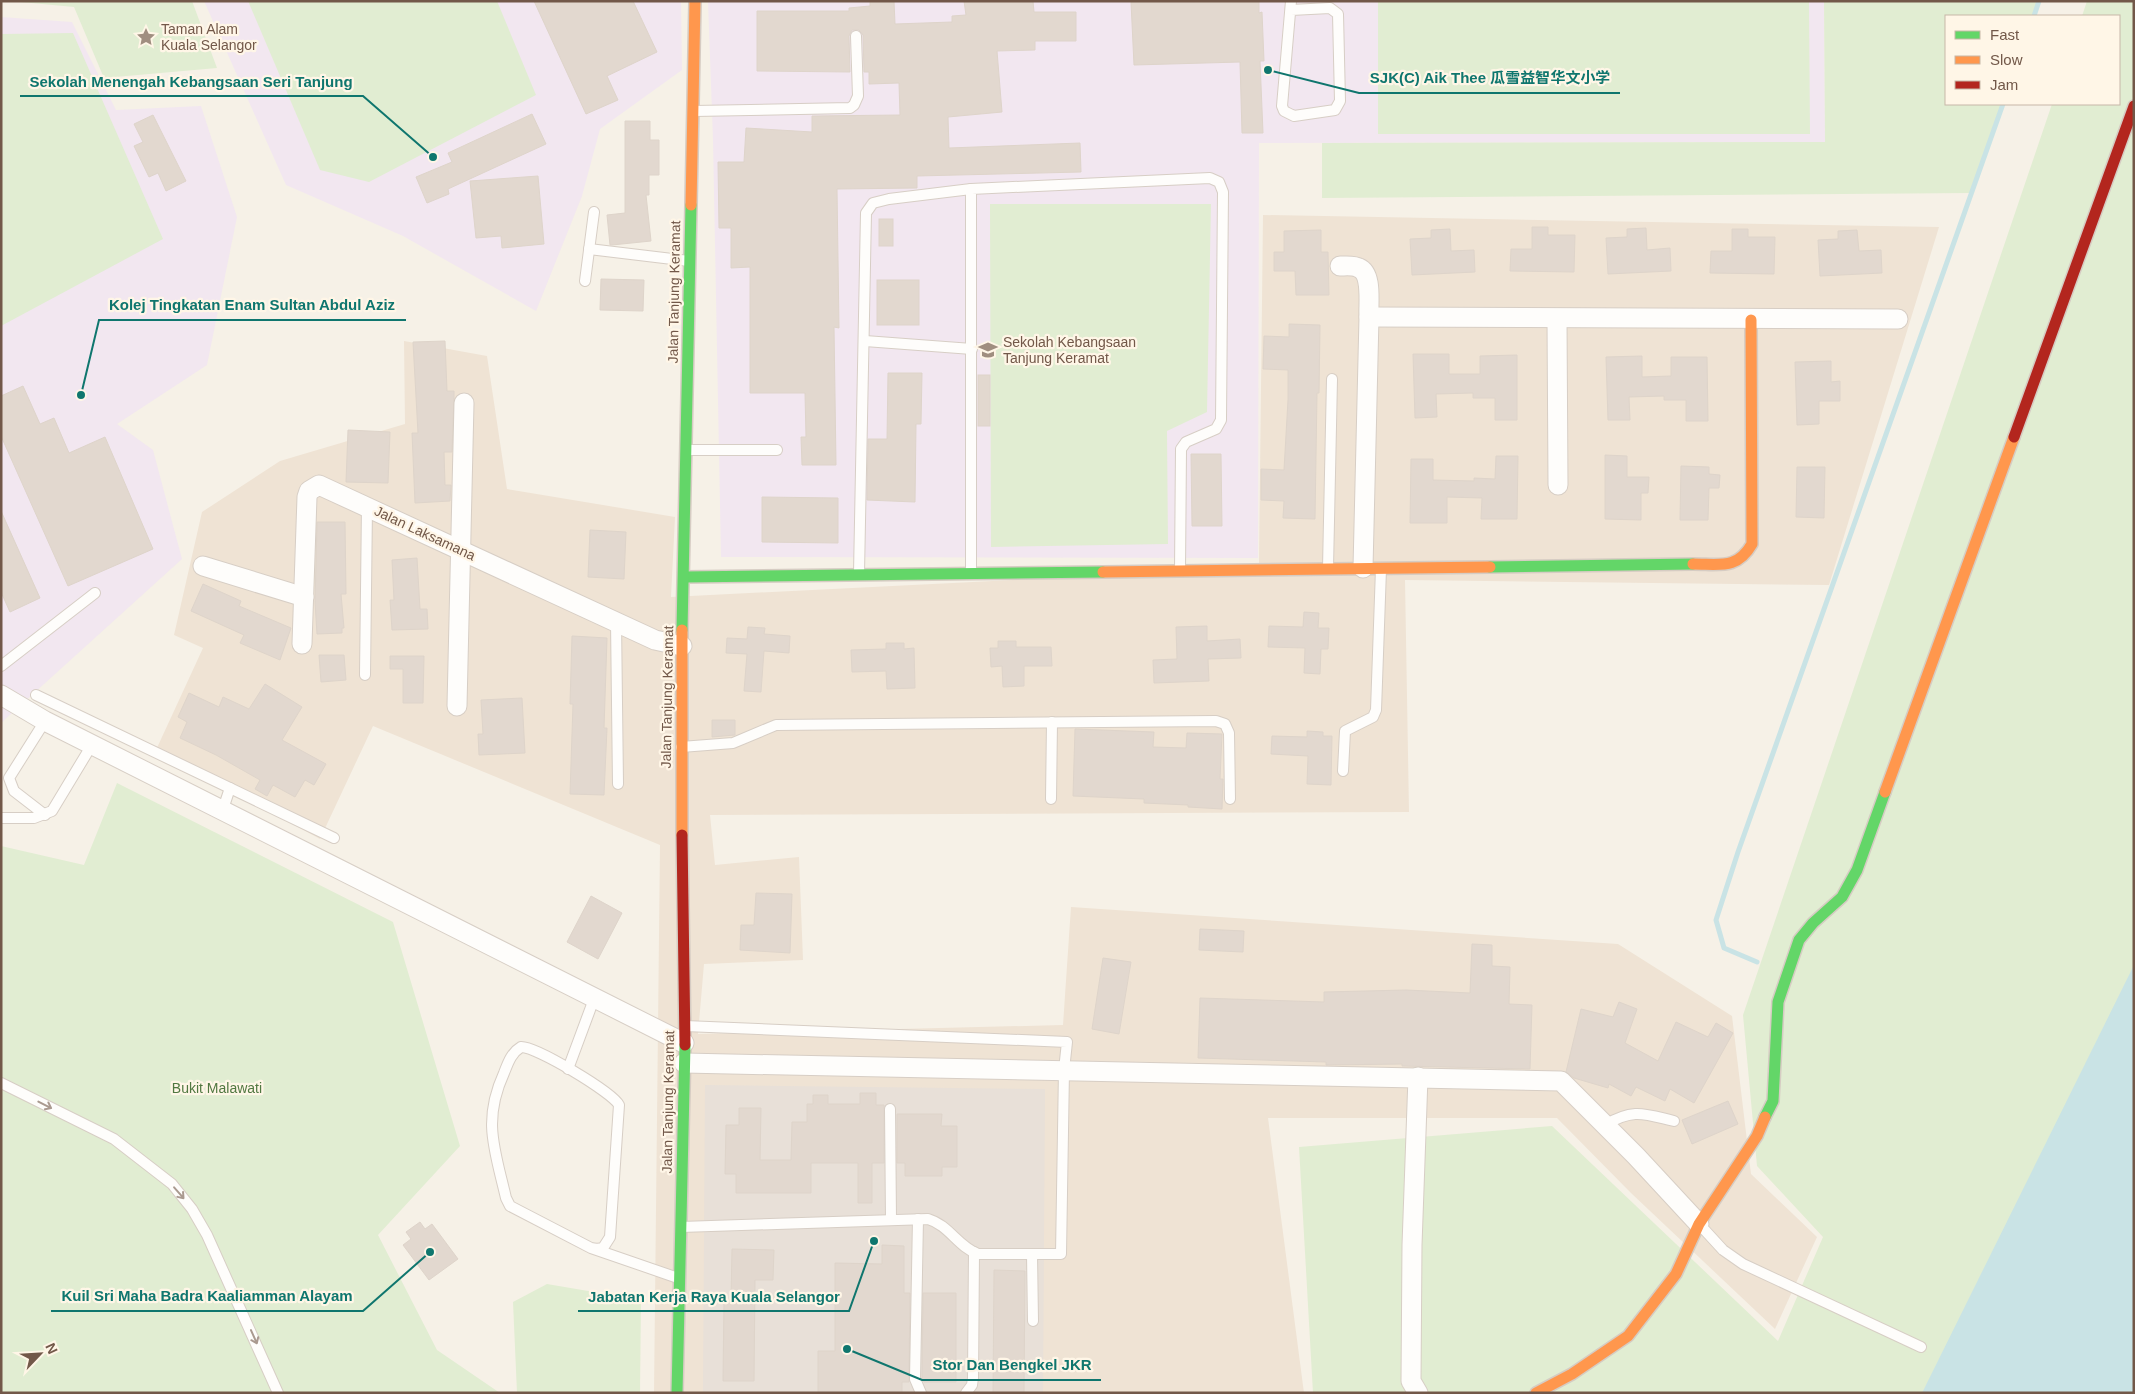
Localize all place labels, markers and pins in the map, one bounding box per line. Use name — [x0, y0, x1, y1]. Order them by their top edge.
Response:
place label: Taman Alam Kuala Selangor — [161, 21, 257, 53]
place icon: Taman Alam Kuala Selangor — [135, 26, 157, 48]
callout: SJK(C) Aik Thee 瓜雪益智华文小学 — [1359, 63, 1620, 93]
callout: Sekolah Menengah Kebangsaan Seri Tanjung — [20, 66, 363, 96]
callout: Kolej Tingkatan Enam Sultan Abdul Aziz — [99, 290, 406, 320]
place label: Sekolah Kebangsaan Tanjung Keramat — [1003, 334, 1136, 366]
school or university icon: Sekolah Kebangsaan Tanjung Keramat — [977, 339, 999, 361]
callout: Kuil Sri Maha Badra Kaaliamman Alayam — [51, 1281, 363, 1311]
callout: Jabatan Kerja Raya Kuala Selangor — [578, 1281, 849, 1311]
callout: Stor Dan Bengkel JKR — [922, 1350, 1101, 1380]

